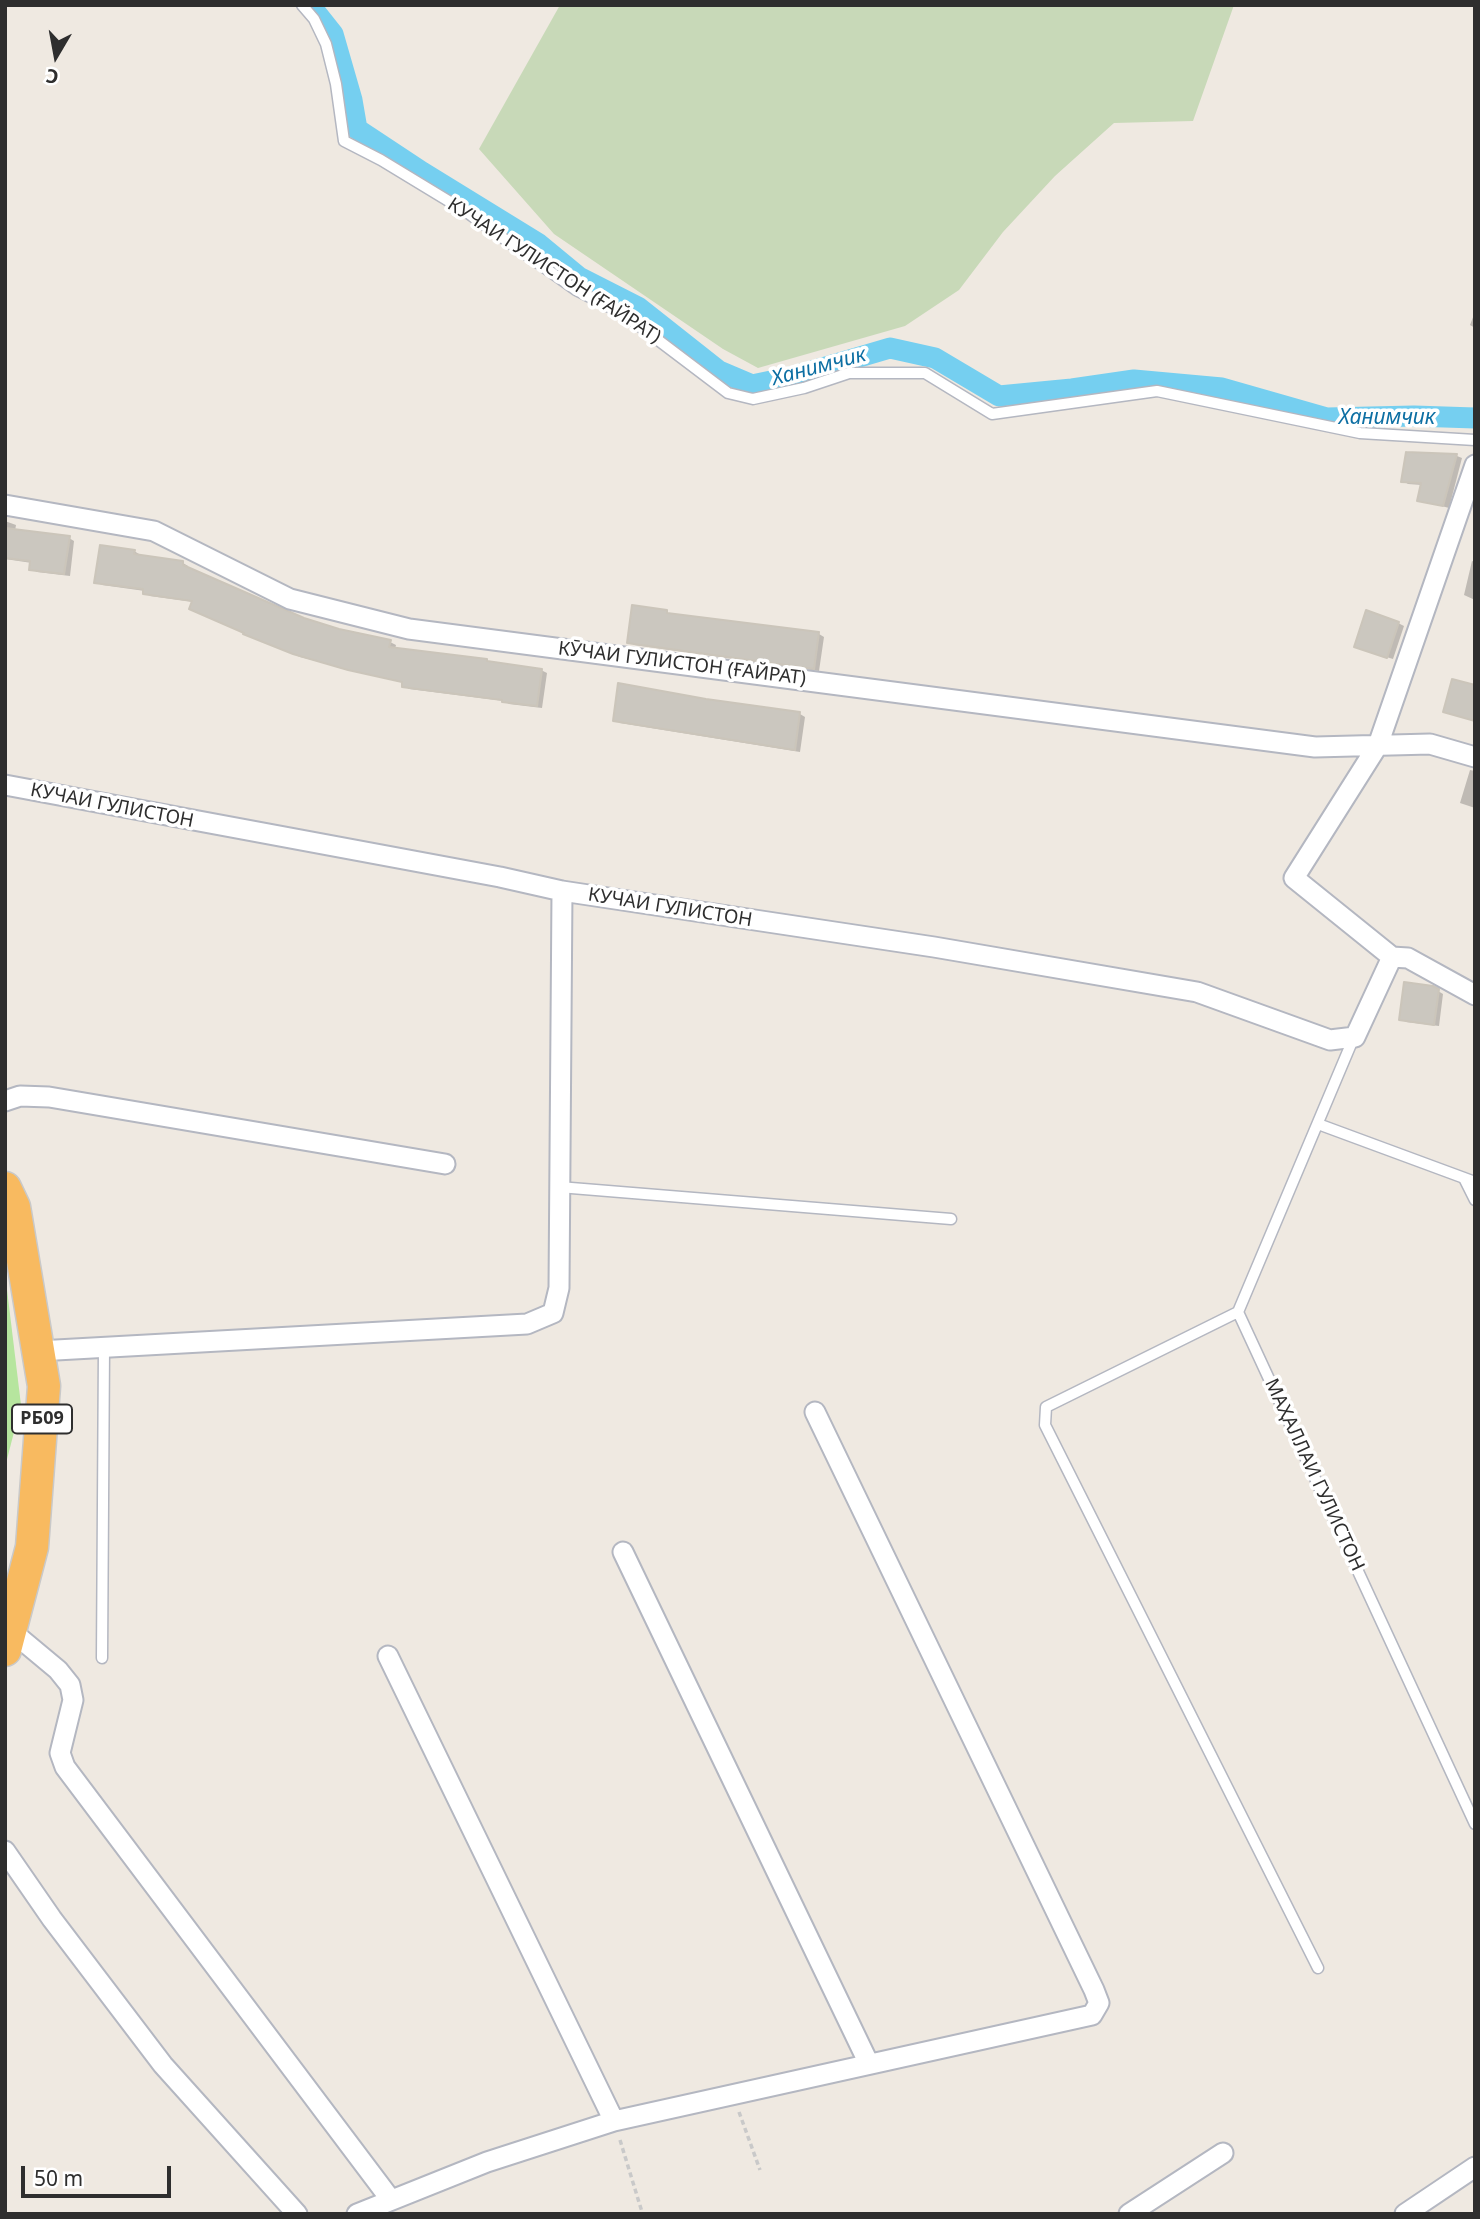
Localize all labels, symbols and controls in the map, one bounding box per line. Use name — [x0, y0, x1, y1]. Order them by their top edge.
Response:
north arrow — [21, 21, 91, 91]
text: С — [44, 63, 61, 91]
street label: КУЧАИ ГУЛИСТОН (ҒАЙРАТ) — [443, 193, 665, 349]
water label: Ханимчик — [769, 342, 869, 392]
water label: Ханимчик — [1339, 405, 1435, 431]
street label: КӮЧАИ ГУЛИСТОН (ҒАЙРАТ) — [557, 637, 807, 691]
street label: КУЧАИ ГУЛИСТОН — [28, 779, 196, 833]
street label: КУЧАИ ГУЛИСТОН — [586, 884, 754, 932]
street label: МАҲАЛЛАИ ГУЛИСТОН — [1259, 1375, 1369, 1575]
road number: РБ09 — [12, 1404, 72, 1434]
scale bar — [24, 2152, 175, 2196]
text: 50 m — [34, 2164, 83, 2192]

